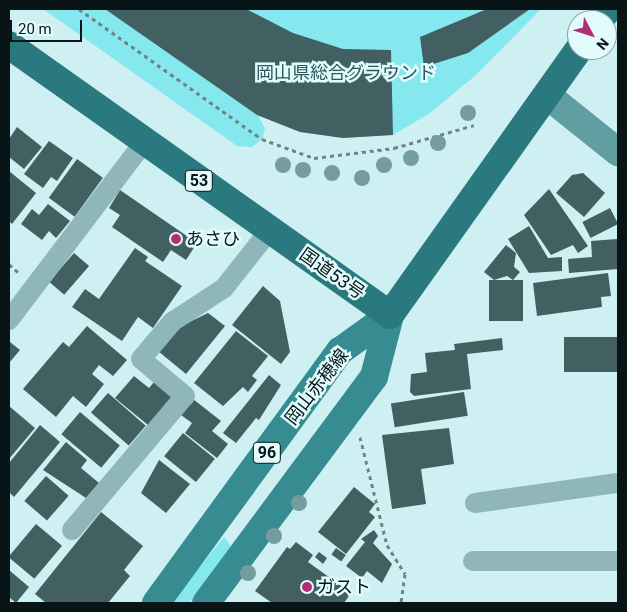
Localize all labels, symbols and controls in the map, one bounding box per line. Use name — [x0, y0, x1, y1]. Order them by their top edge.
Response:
scale bar — [12, 10, 85, 42]
north arrow — [567, 10, 617, 60]
text: 20 m — [18, 20, 52, 38]
text: N — [593, 35, 612, 53]
park label: 岡山県総合グラウンド — [256, 62, 436, 84]
road number: 53 — [184, 168, 214, 195]
place label: あさひ — [186, 228, 240, 250]
marker: あさひ — [170, 233, 182, 245]
street label: 国道53号 — [295, 244, 369, 304]
street label: 岡山赤穂線 — [281, 345, 353, 429]
road number: 96 — [252, 439, 282, 466]
place label: ガスト — [317, 576, 371, 598]
marker: ガスト — [301, 581, 313, 593]

